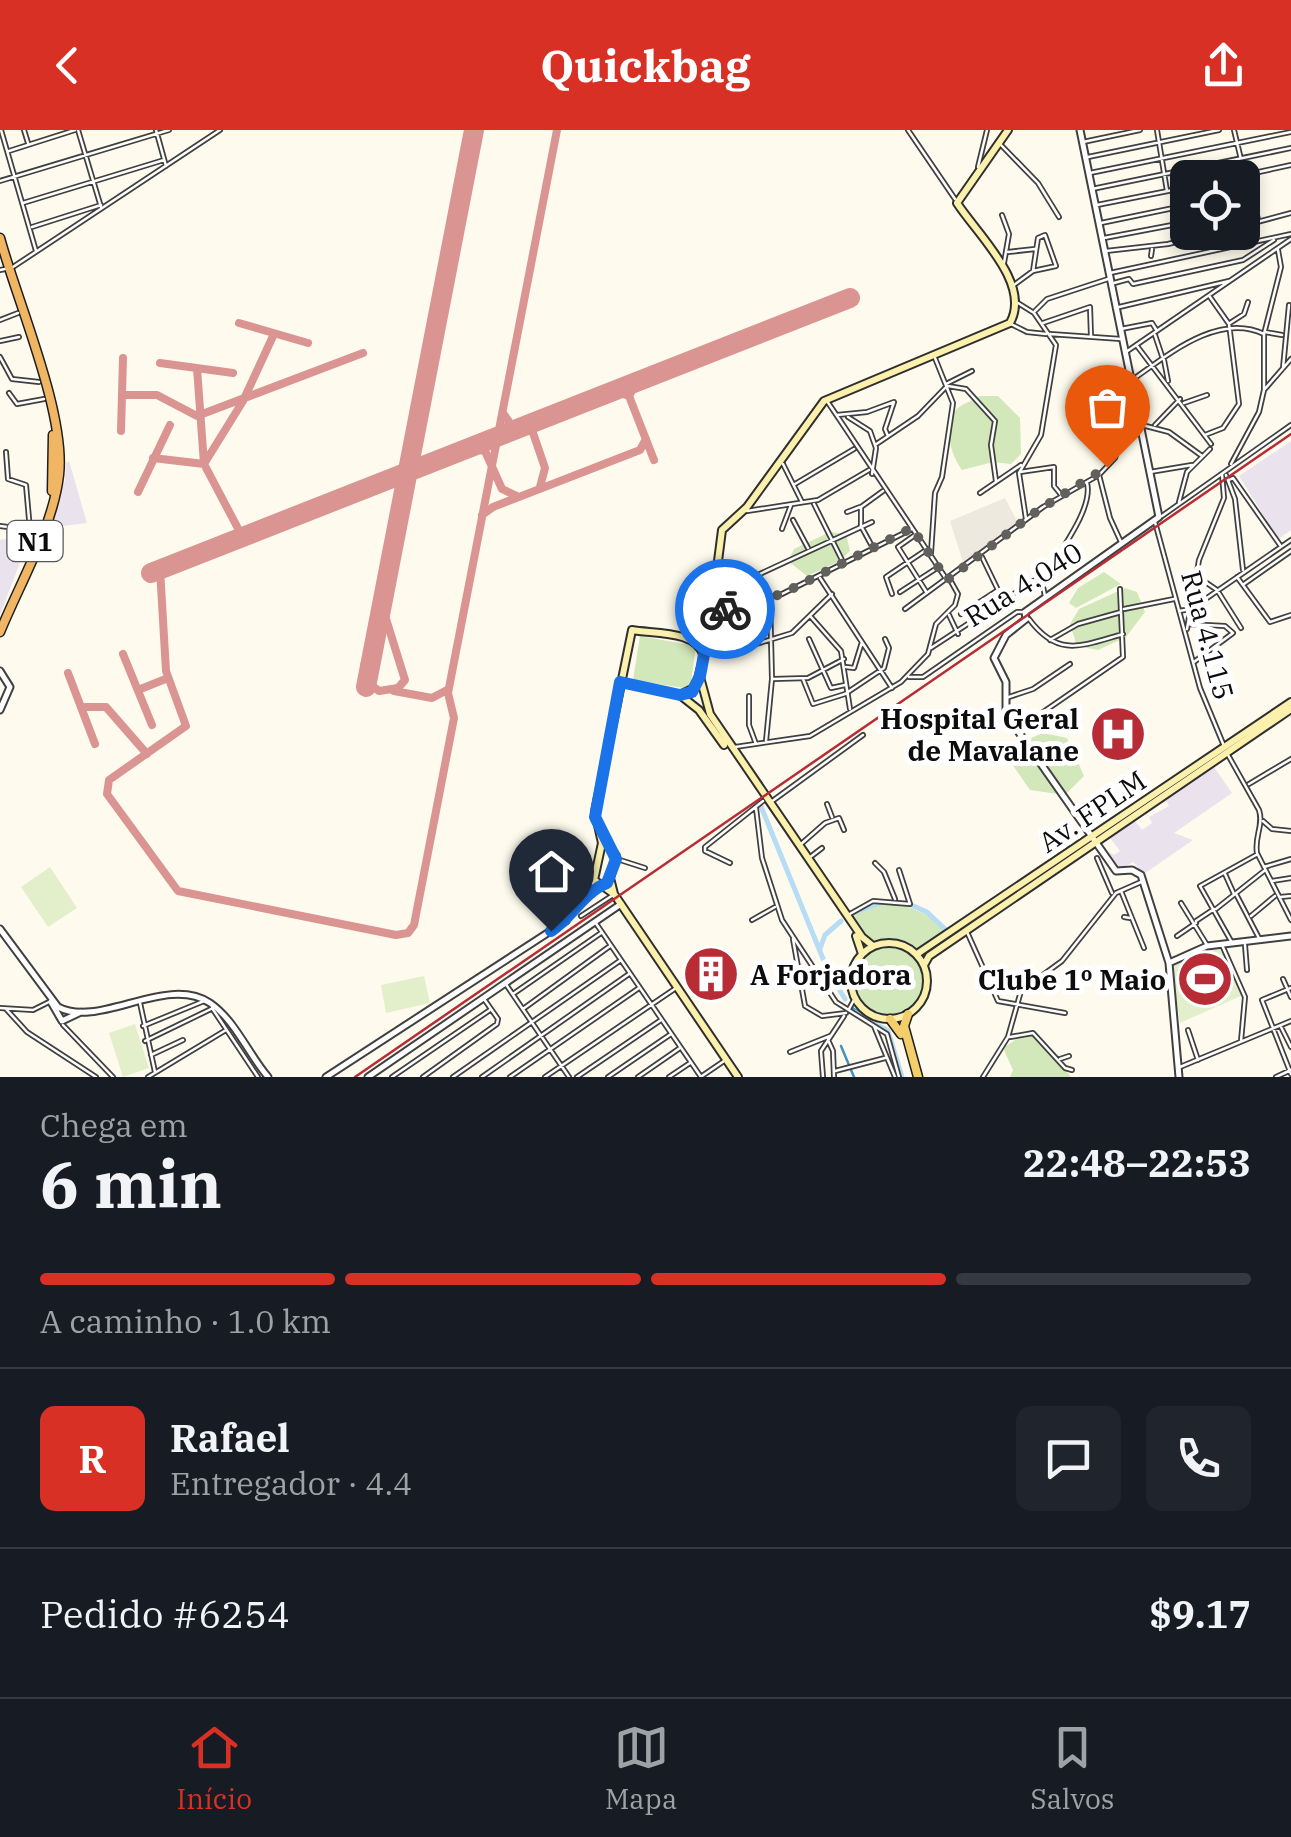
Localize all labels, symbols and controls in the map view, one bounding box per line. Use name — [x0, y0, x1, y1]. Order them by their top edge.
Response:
text: Quickbag — [540, 36, 751, 94]
icon: back — [40, 38, 95, 93]
icon: share — [1196, 38, 1251, 93]
map controls — [1170, 160, 1260, 250]
button: locate — [1170, 160, 1260, 250]
pin — [1065, 365, 1150, 468]
icon: bag — [1080, 380, 1135, 435]
road number: N1 — [8, 521, 62, 561]
street label: Rua 4.040 — [957, 533, 1089, 635]
courier — [675, 559, 775, 659]
street label: Rua 4.115 — [1173, 566, 1243, 704]
icon: bike — [698, 582, 753, 637]
place label: Hospital Geral de Mavalane — [880, 700, 1079, 769]
hospital icon: Hospital Geral de Mavalane — [1088, 704, 1148, 764]
street label: Av. FPLM — [1031, 762, 1153, 860]
pin — [509, 829, 594, 932]
icon: home — [524, 844, 579, 899]
building icon: A Forjadora — [681, 944, 741, 1004]
sports icon: Clube 1º Maio — [1175, 949, 1235, 1009]
place label: A Forjadora — [750, 956, 911, 993]
place label: Clube 1º Maio — [978, 961, 1166, 998]
text: Chega em — [40, 1104, 188, 1146]
text: 22:48–22:53 — [1023, 1138, 1251, 1187]
text: 6 min — [40, 1141, 222, 1226]
text: A caminho · 1.0 km — [40, 1300, 331, 1342]
button: chat — [1016, 1406, 1121, 1511]
button: phone — [1146, 1406, 1251, 1511]
text: Rafael — [170, 1413, 290, 1462]
text: R — [79, 1434, 106, 1483]
text: Entregador · 4.4 — [170, 1462, 412, 1504]
text: Pedido #6254 — [40, 1589, 290, 1638]
text: $9.17 — [1149, 1589, 1251, 1638]
tab: Início — [176, 1720, 252, 1817]
tab: Mapa — [605, 1720, 677, 1817]
tab: Salvos — [1030, 1720, 1115, 1817]

